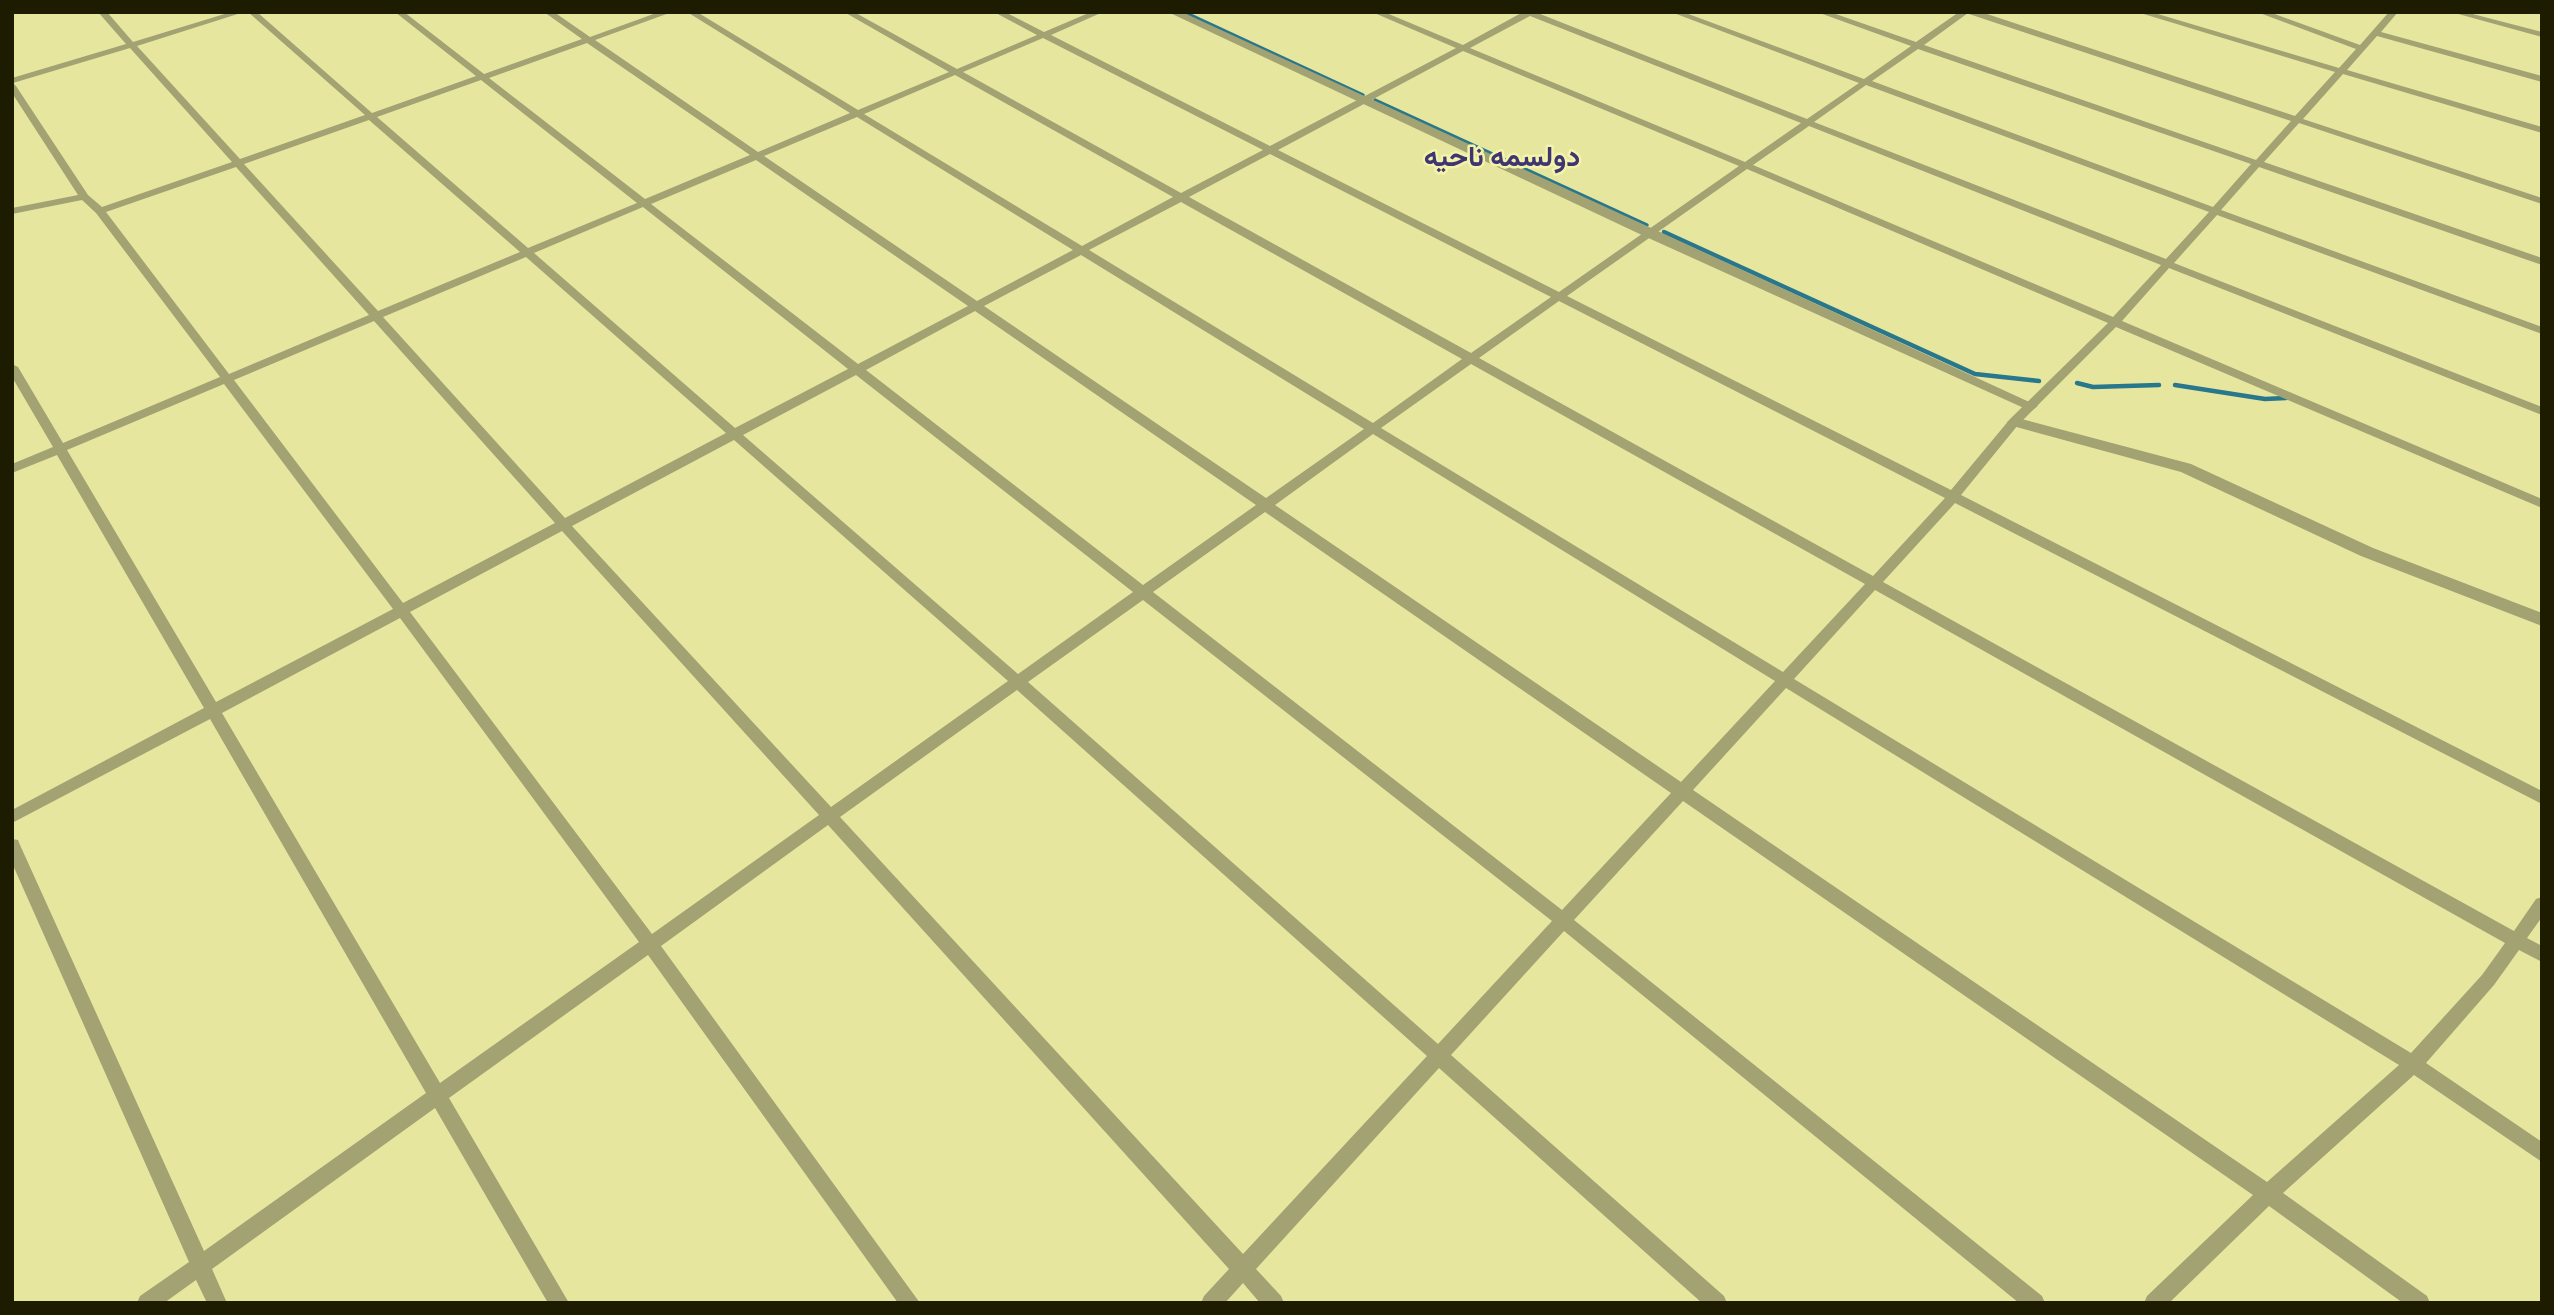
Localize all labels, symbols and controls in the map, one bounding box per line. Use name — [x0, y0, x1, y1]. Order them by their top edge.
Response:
district label: دولسمه ناحیه — [1424, 141, 1580, 175]

